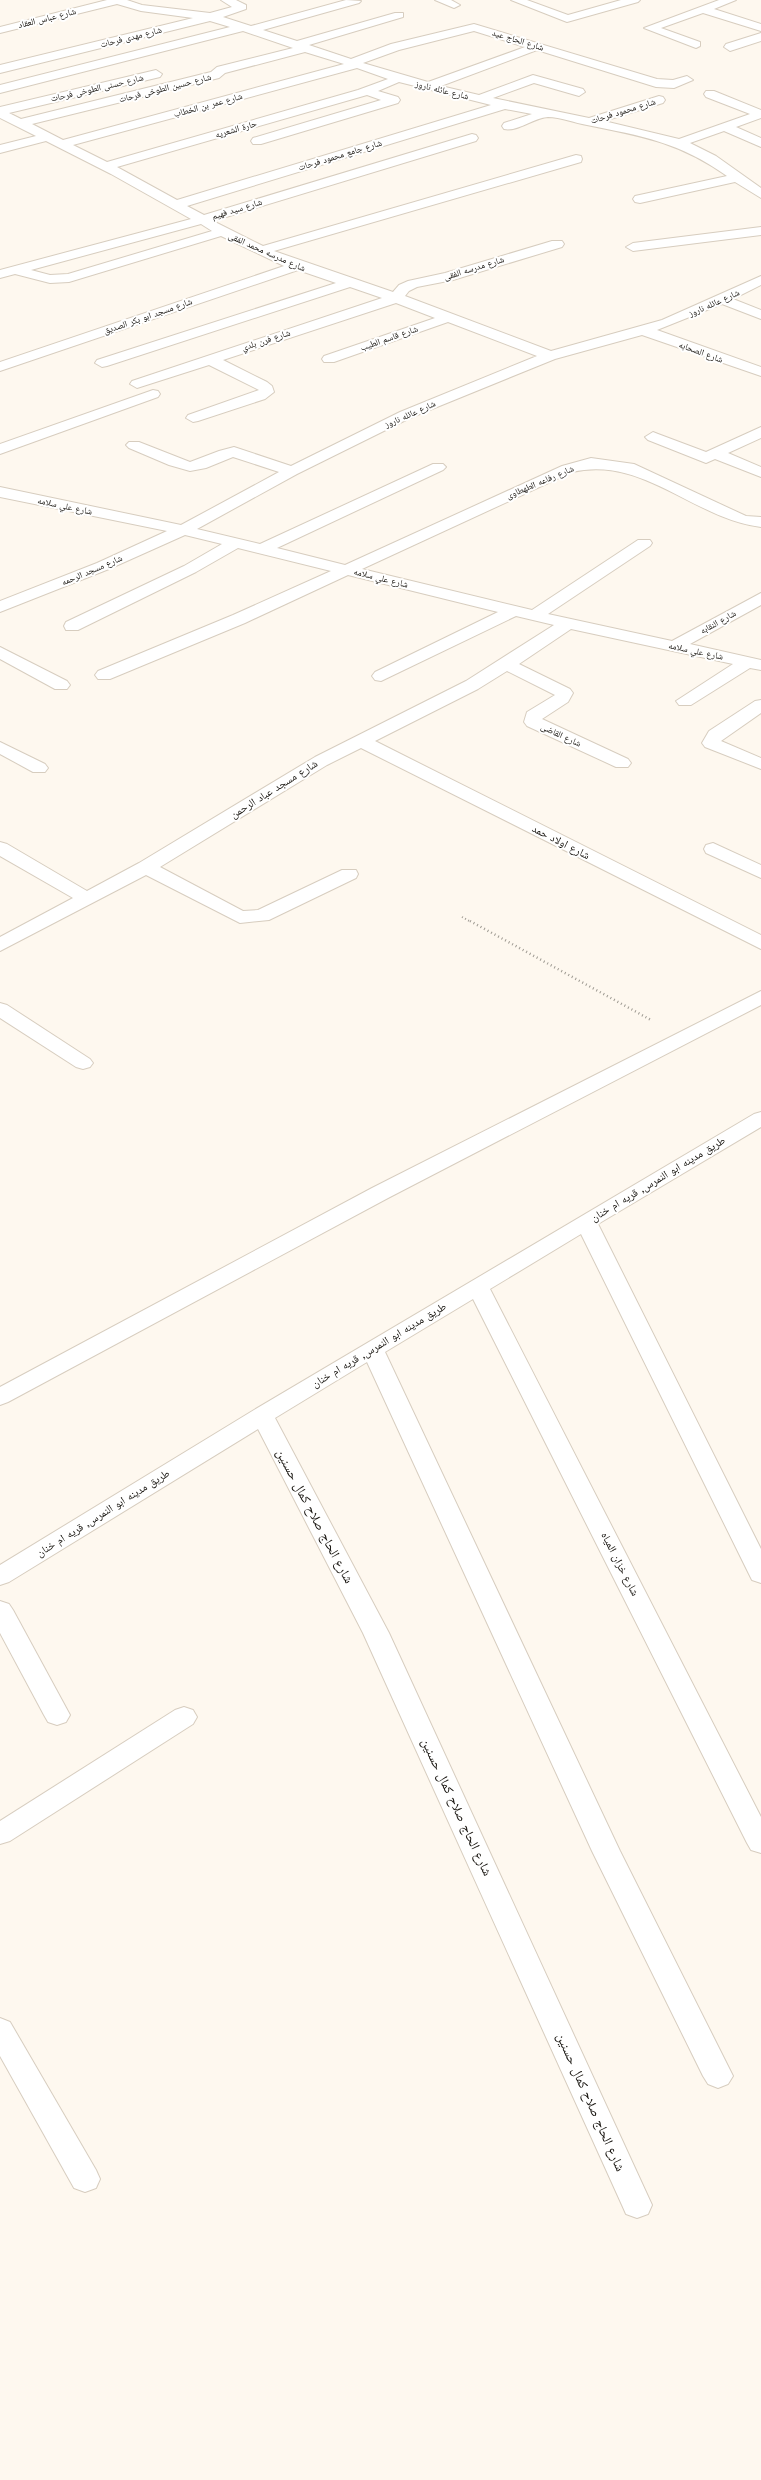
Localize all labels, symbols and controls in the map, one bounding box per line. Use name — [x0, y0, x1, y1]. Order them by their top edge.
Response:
street label: شارع عباس العقاد — [17, 6, 77, 31]
street label: شارع مهدى فرحات — [99, 25, 163, 50]
street label: شارع الحاج عيد — [491, 27, 545, 54]
street label: شارع حسنى الطوخى فرحات — [50, 72, 145, 105]
street label: شارع حسين الطوخى فرحات — [118, 72, 212, 105]
street label: شارع عائله ناروز — [413, 78, 470, 102]
street label: شارع عمر بن الخطاب — [172, 91, 244, 120]
street label: شارع محمود فرحات — [589, 96, 657, 127]
street label: حارة الشعريه — [214, 118, 258, 140]
street label: شارع جامع محمود فرحات — [297, 138, 383, 173]
street label: شارع سيد فهيم — [211, 197, 264, 222]
street label: شارع مدرسه محمد الفقى — [226, 230, 307, 274]
street label: شارع مدرسه الفقى — [443, 254, 506, 283]
street label: شارع عائله ناروز — [686, 287, 742, 320]
street label: شارع مسجد ابو بكر الصديق — [102, 296, 194, 337]
street label: شارع قاسم الطيب — [359, 323, 420, 353]
street label: شارع فرن بلدي — [240, 327, 292, 355]
street label: شارع الصحابه — [677, 339, 724, 366]
street label: شارع عائله ناروز — [382, 398, 438, 431]
street label: شارع رفاعه الطهطاوى — [505, 463, 576, 502]
street label: شارع علي سلامه — [36, 495, 93, 519]
street label: شارع مسجد الرحمه — [60, 553, 124, 588]
street label: شارع علي سلامه — [352, 566, 409, 592]
street label: شارع النقابه — [698, 608, 738, 637]
street label: شارع علي سلامه — [667, 640, 724, 664]
street label: شارع القاضى — [539, 721, 583, 750]
street label: شارع مسجد عباد الرحمن — [228, 757, 320, 821]
street label: شارع اولاد حمد — [530, 822, 592, 862]
street label: طريق مدينه ابو النمرس, قريه ام خنان — [588, 1134, 728, 1224]
street label: طريق مدينه ابو النمرس, قريه ام خنان — [309, 1300, 449, 1390]
street label: شارع الحاج صلاح كمال حسنين — [271, 1446, 357, 1587]
street label: طريق مدينه ابو النمرس, قريه ام خنان — [34, 1467, 172, 1559]
street label: شارع خزان المياه — [598, 1530, 642, 1598]
street label: شارع الحاج صلاح كمال حسنين — [417, 1736, 495, 1879]
street label: شارع الحاج صلاح كمال حسنين — [552, 2031, 628, 2174]

